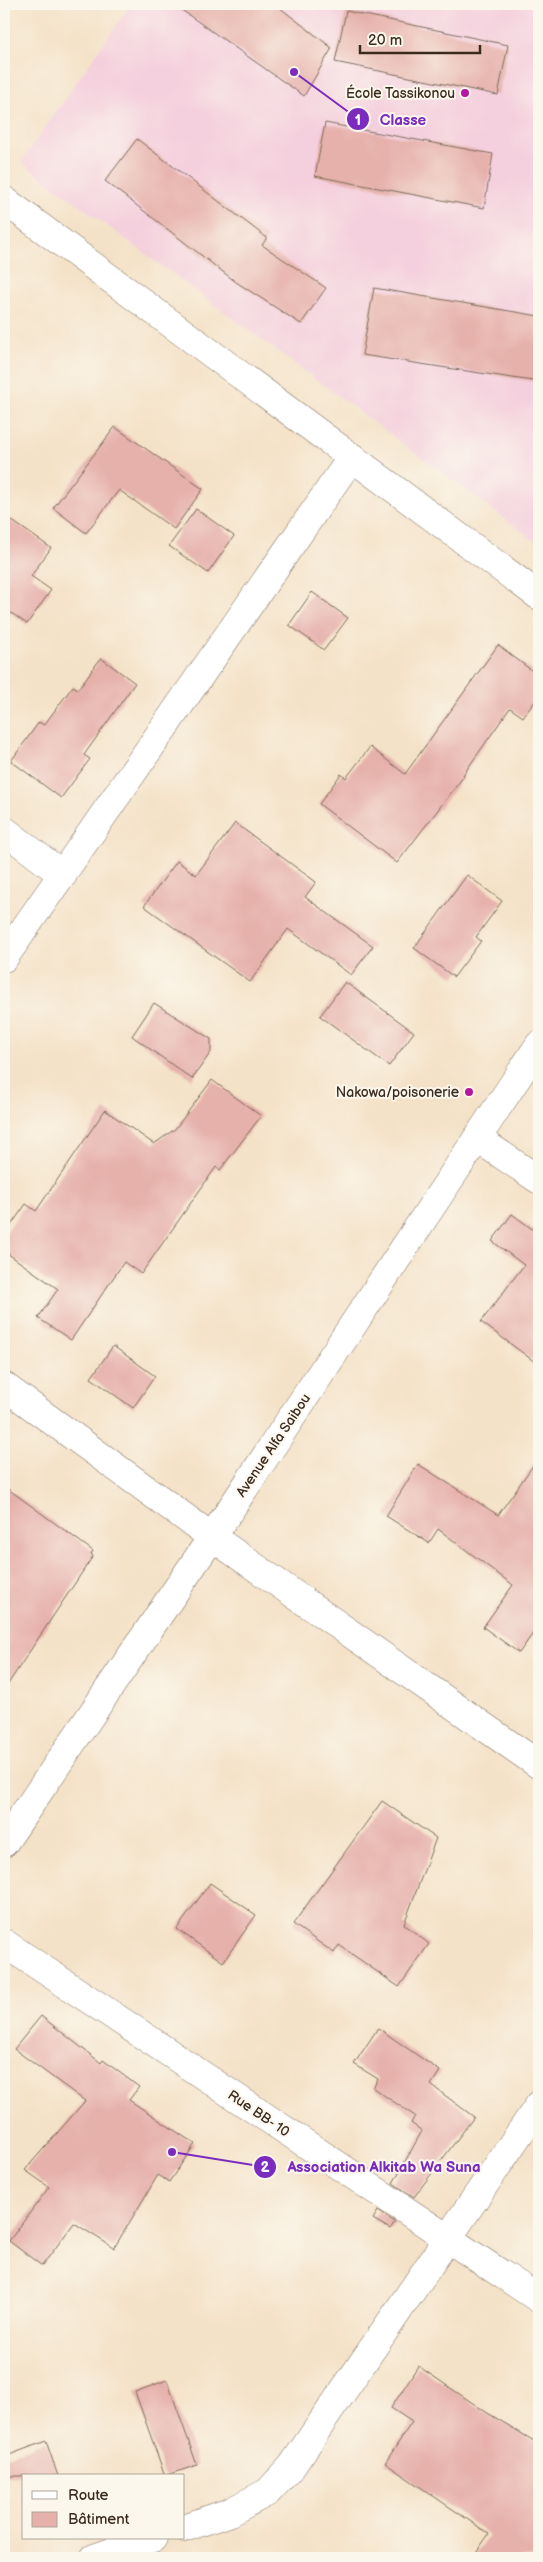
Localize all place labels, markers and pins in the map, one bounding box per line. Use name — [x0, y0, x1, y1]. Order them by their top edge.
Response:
place label: École Tassikonou — [346, 84, 455, 102]
marker: École Tassikonou — [459, 87, 471, 99]
callout: Classe — [345, 104, 437, 134]
place label: Nakowa/poisonerie — [336, 1084, 459, 1101]
marker: Nakowa/poisonerie — [463, 1086, 475, 1098]
callout: Association Alkitab Wa Suna — [252, 2152, 491, 2182]

